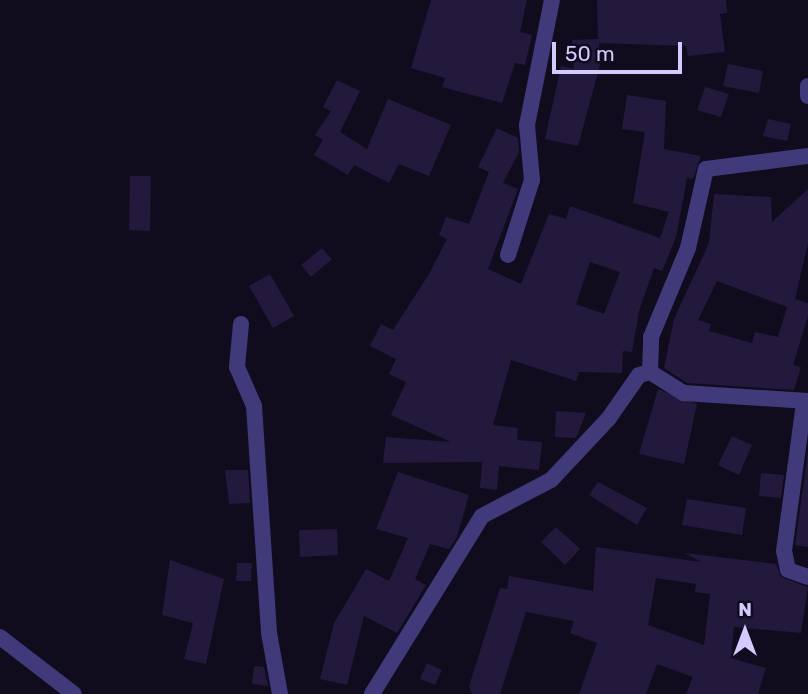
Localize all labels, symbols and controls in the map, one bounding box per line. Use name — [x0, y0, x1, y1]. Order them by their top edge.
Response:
scale bar — [556, 28, 686, 72]
text: 50 m — [565, 41, 615, 66]
north arrow — [710, 596, 780, 666]
text: N — [738, 598, 752, 621]

